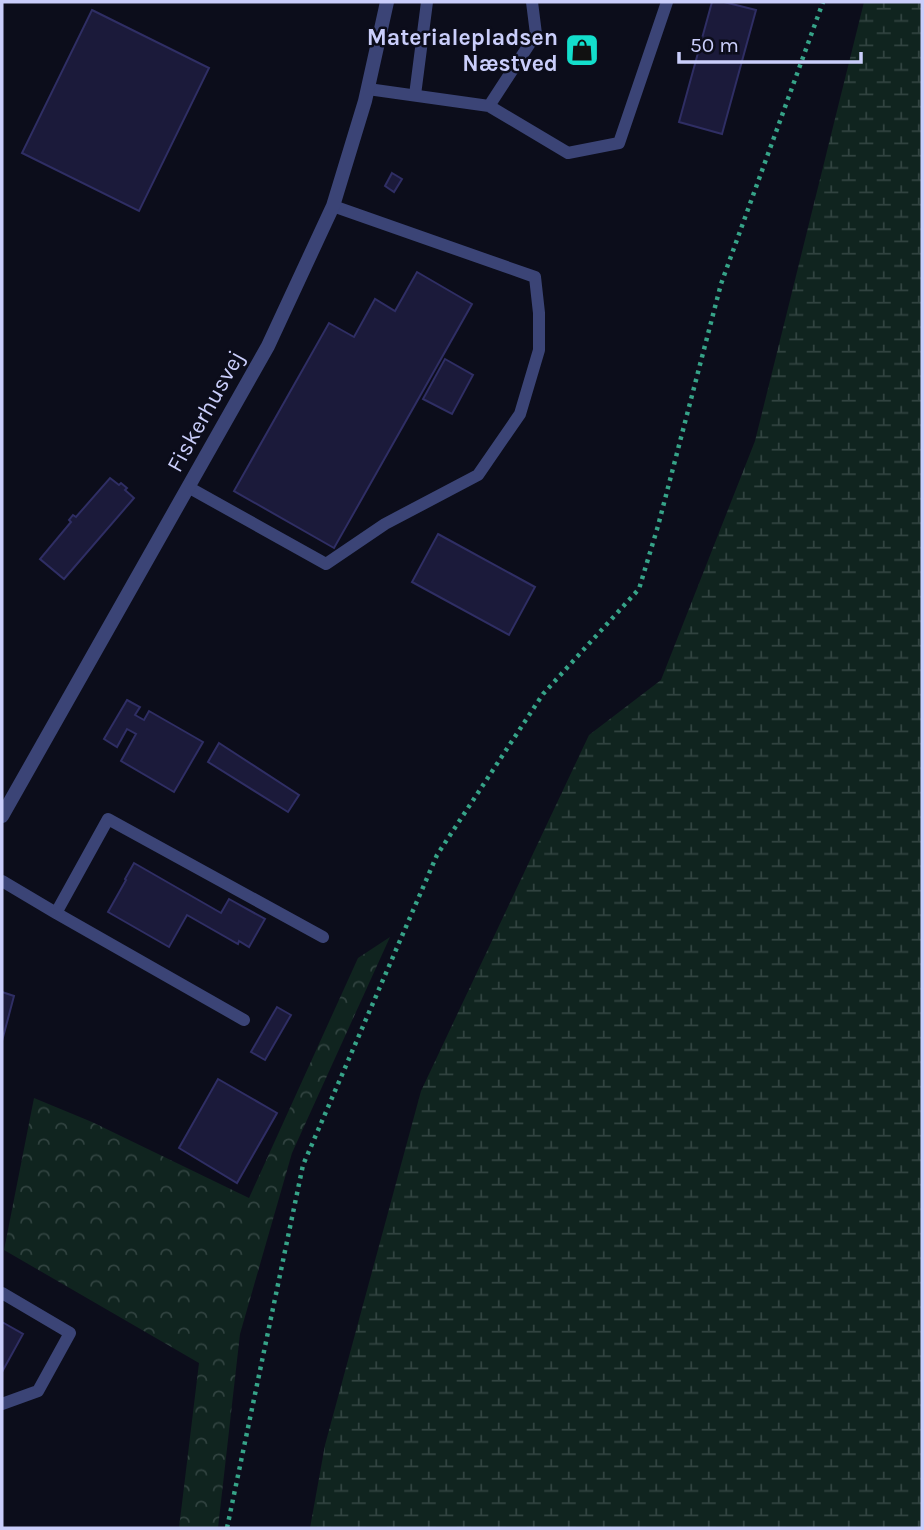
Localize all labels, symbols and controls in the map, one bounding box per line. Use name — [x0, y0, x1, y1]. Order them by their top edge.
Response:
scale bar — [679, 21, 861, 65]
place label: Materialepladsen Næstved — [367, 24, 558, 77]
shop icon: Materialepladsen Næstved — [563, 31, 601, 69]
text: 50 m — [690, 33, 739, 57]
street label: Fiskerhusvej — [161, 346, 250, 477]

